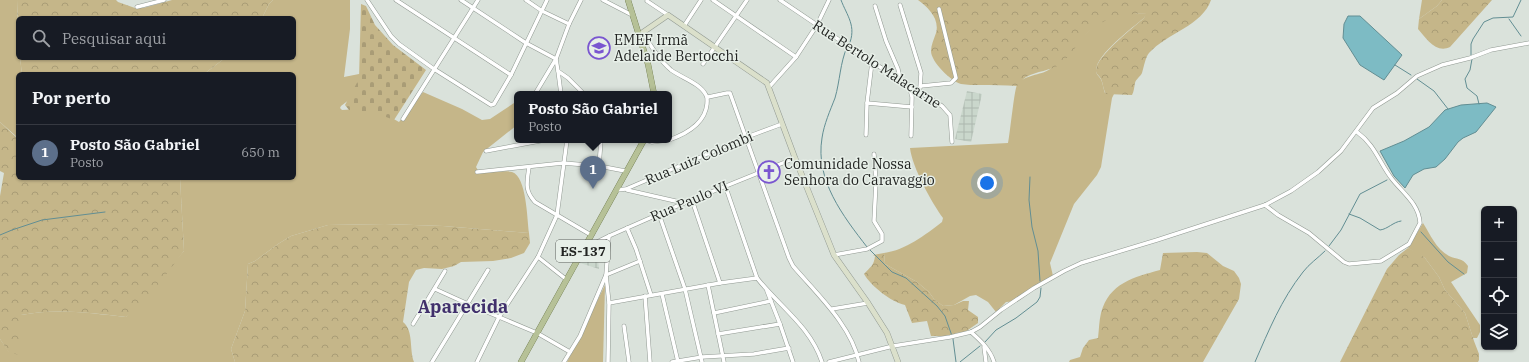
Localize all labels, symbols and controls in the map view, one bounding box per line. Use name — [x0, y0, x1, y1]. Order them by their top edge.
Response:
search box — [16, 16, 296, 60]
street label: Rua Bertolo Malacarne — [809, 16, 945, 112]
icon: search — [30, 27, 52, 49]
text: Pesquisar aqui — [62, 29, 166, 48]
place label: EMEF Irmã Adelaide Bertocchi — [614, 31, 739, 65]
school or university icon: EMEF Irmã Adelaide Bertocchi — [586, 35, 612, 61]
text: Por perto — [32, 87, 111, 109]
popup — [514, 91, 672, 143]
text: Posto São Gabriel — [528, 99, 658, 118]
text: Posto — [528, 118, 562, 135]
street label: Rua Luiz Colombi — [642, 127, 756, 189]
text: Posto São Gabriel — [70, 135, 200, 154]
text: 1 — [41, 144, 49, 161]
text: 650 m — [241, 144, 280, 161]
text: Posto — [70, 154, 103, 171]
place label: Comunidade Nossa Senhora do Caravaggio — [784, 155, 935, 189]
pin: 1 — [580, 156, 606, 189]
church icon: Comunidade Nossa Senhora do Caravaggio — [756, 159, 782, 185]
your location — [977, 173, 997, 193]
street label: Rua Paulo VI — [647, 176, 731, 226]
map controls — [1481, 206, 1517, 350]
button: + — [1481, 206, 1517, 242]
road number: ES-137 — [556, 240, 610, 262]
button: − — [1481, 242, 1517, 278]
button: locate — [1481, 278, 1517, 314]
district label: Aparecida — [418, 295, 508, 318]
button: layers — [1481, 314, 1517, 350]

